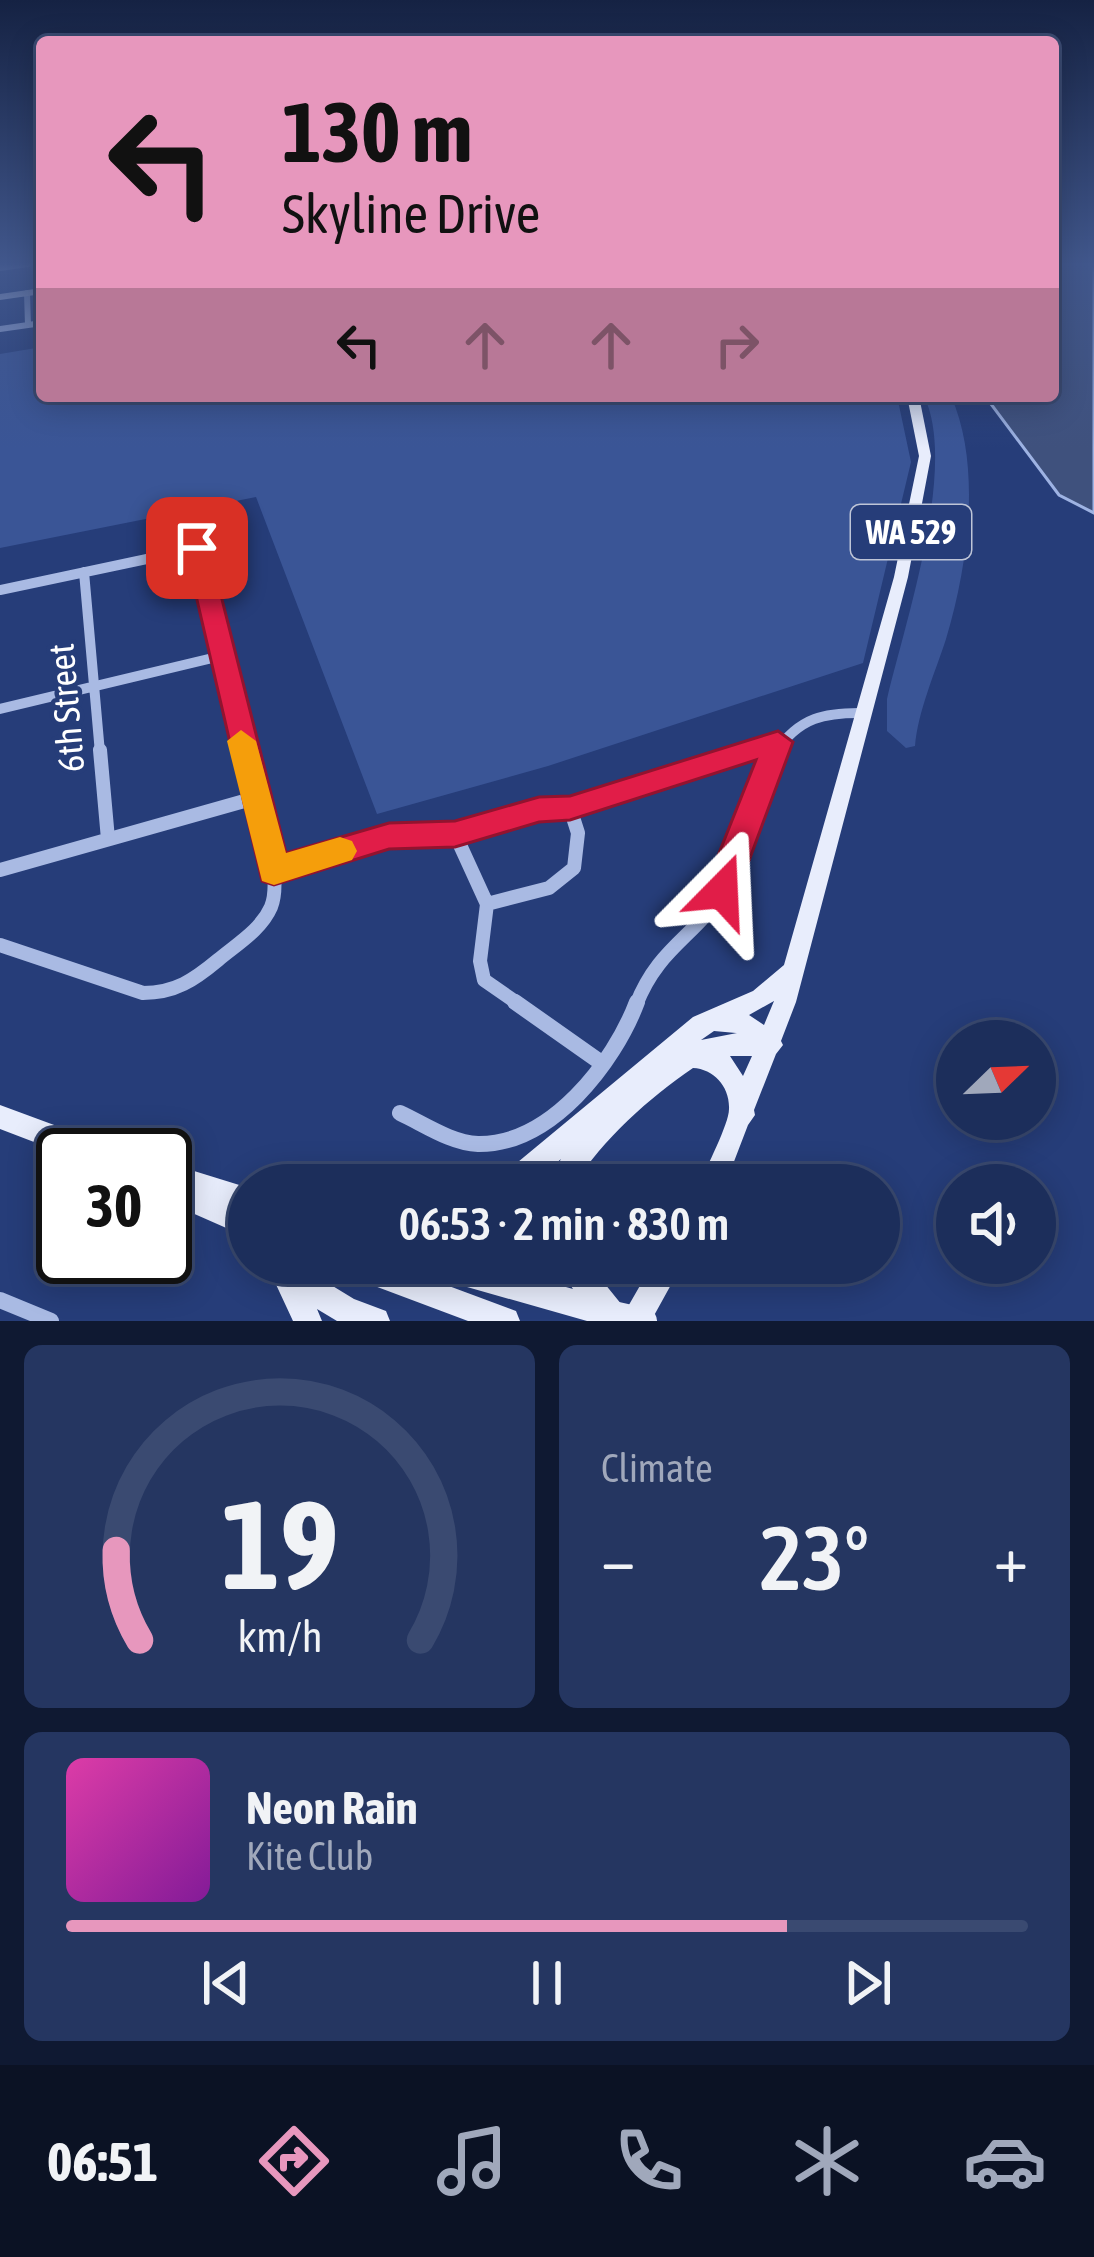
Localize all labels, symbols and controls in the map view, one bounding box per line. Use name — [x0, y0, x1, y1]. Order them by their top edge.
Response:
icon: left — [84, 84, 240, 240]
text: 130 m — [282, 84, 472, 180]
text: Skyline Drive — [282, 183, 540, 244]
icon: left — [326, 312, 392, 378]
icon: ahead — [452, 312, 518, 378]
icon: ahead — [578, 312, 644, 378]
icon: right — [704, 312, 770, 378]
pin — [146, 497, 248, 599]
road number: WA 529 — [851, 505, 971, 559]
icon: arrive — [164, 515, 230, 581]
street label: 6th Street — [39, 642, 93, 774]
position arrow — [659, 828, 785, 954]
north arrow — [936, 1020, 1056, 1140]
map controls — [936, 1020, 1056, 1284]
speed limit sign: 30 — [36, 1128, 192, 1284]
button: sound — [936, 1164, 1056, 1284]
text: 06:53 · 2 min · 830 m — [399, 1198, 729, 1250]
text: Climate — [601, 1446, 713, 1490]
text: 19 — [221, 1472, 338, 1615]
text: 23° — [760, 1506, 869, 1609]
text: − — [601, 1520, 635, 1596]
text: + — [994, 1520, 1028, 1596]
text: km/h — [237, 1611, 322, 1660]
text: Neon Rain — [246, 1782, 418, 1834]
text: Kite Club — [246, 1834, 373, 1878]
icon: previous — [193, 1950, 259, 2016]
icon: pause — [514, 1950, 580, 2016]
icon: next — [835, 1950, 901, 2016]
icon: directions — [252, 2119, 336, 2203]
icon: music — [430, 2119, 514, 2203]
icon: phone — [607, 2119, 691, 2203]
icon: climate — [785, 2119, 869, 2203]
icon: car — [963, 2119, 1047, 2203]
text: 06:51 — [47, 2131, 158, 2192]

